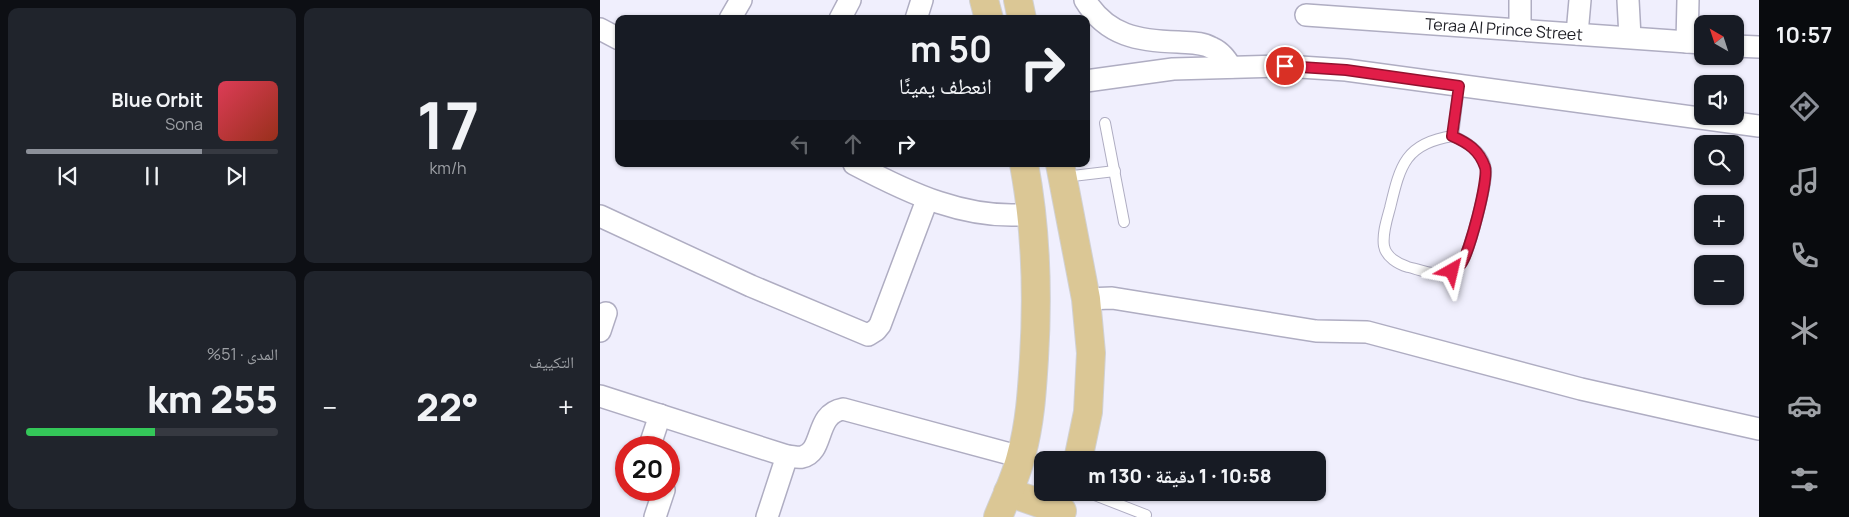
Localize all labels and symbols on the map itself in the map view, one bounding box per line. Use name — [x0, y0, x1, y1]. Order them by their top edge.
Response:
street label: Teraa Al Prince Street — [1424, 13, 1584, 45]
north arrow — [1694, 15, 1744, 65]
pin — [1264, 45, 1306, 87]
position arrow — [1425, 244, 1477, 296]
speed limit sign: 20 — [615, 436, 680, 501]

